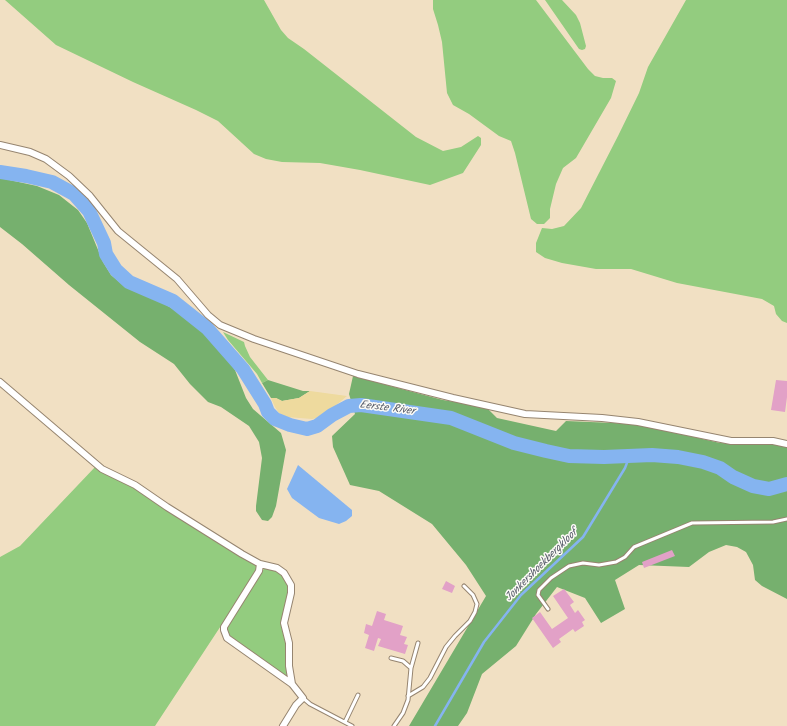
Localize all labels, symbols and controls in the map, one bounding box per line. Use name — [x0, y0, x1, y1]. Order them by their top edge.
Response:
water label: Eerste River — [359, 399, 415, 419]
water label: Jonkershoekbergkloof — [503, 527, 581, 605]

